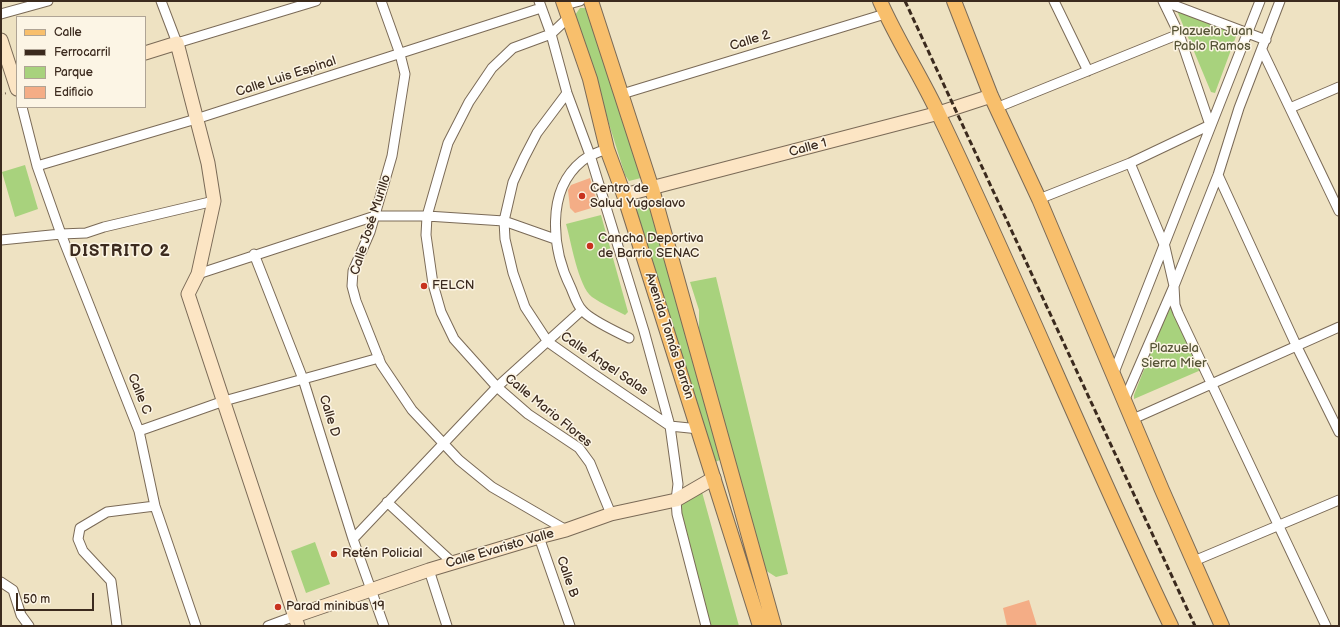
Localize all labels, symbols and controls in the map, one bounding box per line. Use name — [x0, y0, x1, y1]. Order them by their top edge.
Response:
legend — [16, 16, 146, 108]
park label: Plazuela Juan Pablo Ramos — [1171, 24, 1253, 55]
text: Calle — [54, 25, 82, 40]
street label: Calle 2 — [728, 28, 772, 54]
text: Ferrocarril — [54, 45, 110, 60]
street label: Calle Luis Espinal — [234, 53, 338, 101]
text: Parque — [54, 65, 93, 80]
text: Edificio — [54, 85, 93, 100]
street label: Calle 1 — [787, 135, 829, 161]
street label: Calle José Murillo — [347, 173, 395, 277]
place label: Centro de Salud Yugoslavo — [590, 181, 685, 212]
marker: Centro de Salud Yugoslavo — [577, 191, 587, 201]
place label: Cancha Deportiva de Barrio SENAC — [598, 231, 704, 262]
marker: Cancha Deportiva de Barrio SENAC — [585, 241, 595, 251]
district label: DISTRITO 2 — [69, 242, 171, 262]
street label: Avenida Tomás Barrón — [641, 271, 697, 401]
place label: FELCN — [432, 278, 474, 294]
marker: FELCN — [419, 281, 429, 291]
street label: Calle Ángel Salas — [557, 329, 651, 399]
park label: Plazuela Sierra Mier — [1141, 341, 1207, 372]
street label: Calle C — [124, 371, 154, 417]
street label: Calle Mario Flores — [501, 371, 595, 451]
street label: Calle D — [315, 393, 343, 439]
street label: Calle Evaristo Valle — [444, 526, 556, 572]
place label: Retén Policial — [342, 546, 422, 562]
marker: Retén Policial — [329, 549, 339, 559]
street label: Calle B — [553, 554, 581, 600]
scale bar — [18, 585, 96, 611]
text: 50 m — [23, 592, 50, 607]
place label: Parad minibus 19 — [286, 599, 385, 615]
marker: Parad minibus 19 — [273, 602, 283, 612]

